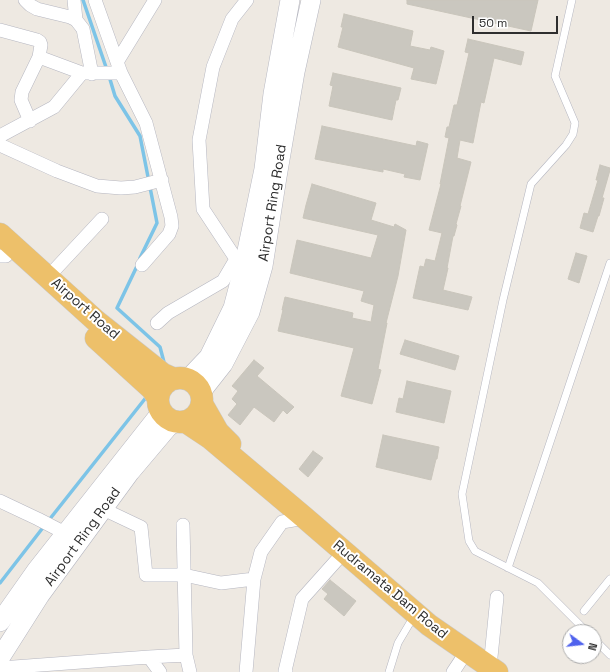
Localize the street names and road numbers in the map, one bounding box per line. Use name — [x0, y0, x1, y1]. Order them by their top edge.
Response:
street label: Airport Ring Road — [255, 143, 291, 263]
street label: Airport Road — [47, 275, 123, 343]
street label: Airport Ring Road — [41, 484, 125, 590]
street label: Rudramata Dam Road — [329, 537, 451, 643]

